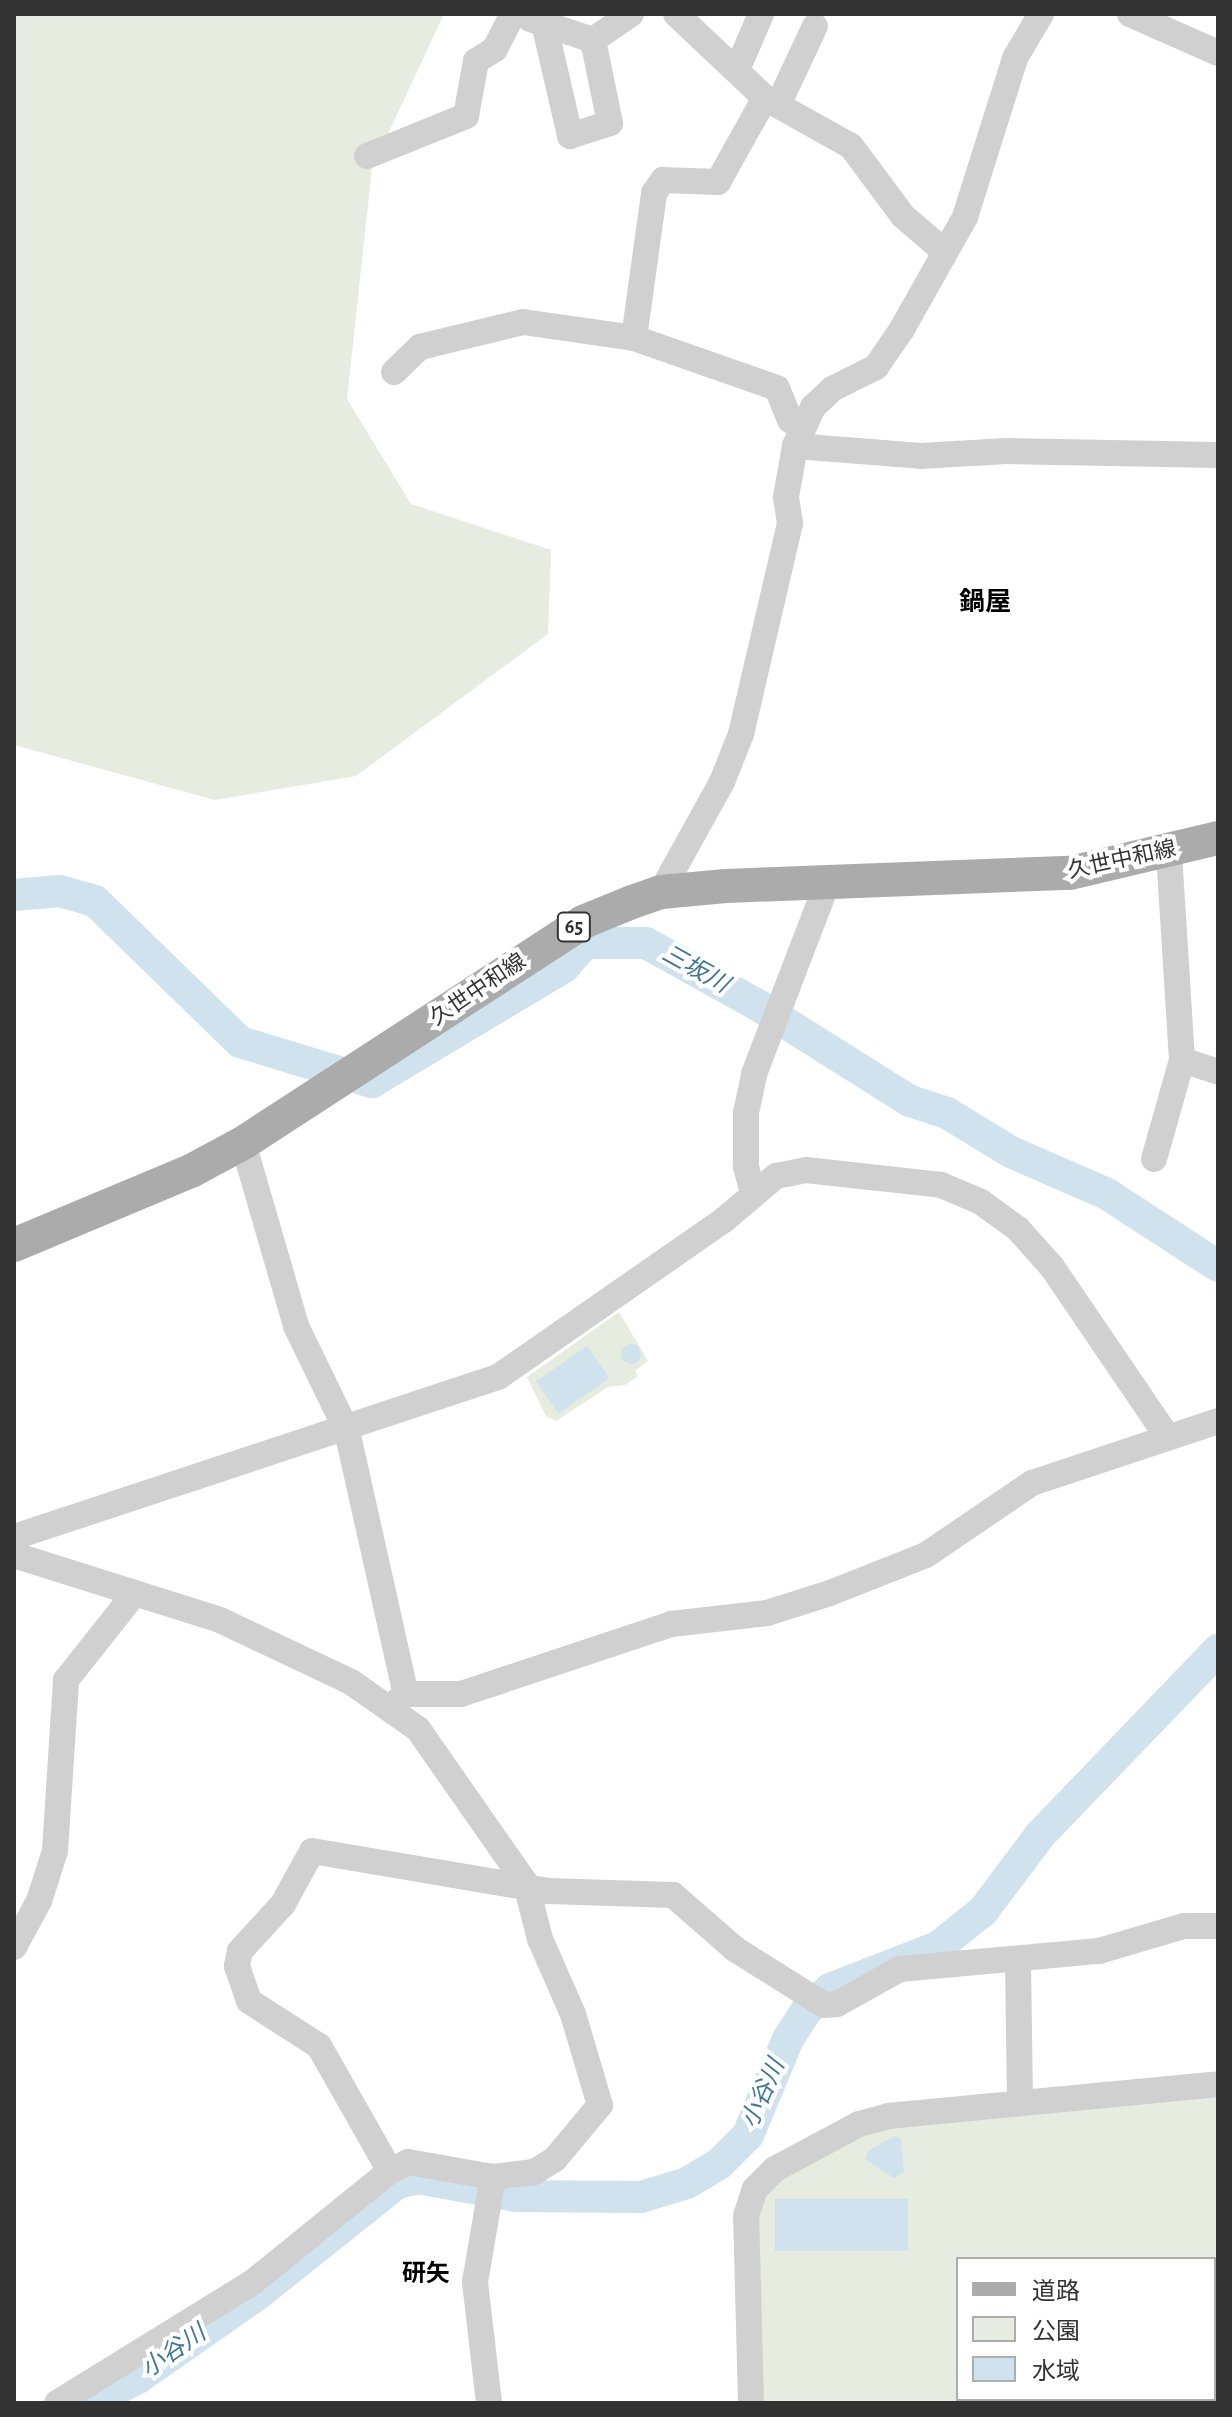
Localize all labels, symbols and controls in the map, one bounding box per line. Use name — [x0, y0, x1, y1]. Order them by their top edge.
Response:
district label: 鍋屋 — [959, 587, 1011, 619]
street label: 久世中和線 — [1065, 836, 1179, 884]
road number: 65 — [556, 911, 592, 943]
water label: 三坂川 — [657, 940, 733, 1000]
street label: 久世中和線 — [425, 948, 531, 1032]
water label: 小谷川 — [736, 2055, 792, 2133]
legend — [956, 2257, 1216, 2401]
district label: 研矢 — [402, 2261, 450, 2289]
text: 道路 — [1032, 2280, 1080, 2304]
water label: 小谷川 — [136, 2320, 212, 2384]
text: 公園 — [1032, 2320, 1080, 2344]
text: 水域 — [1032, 2360, 1080, 2384]

